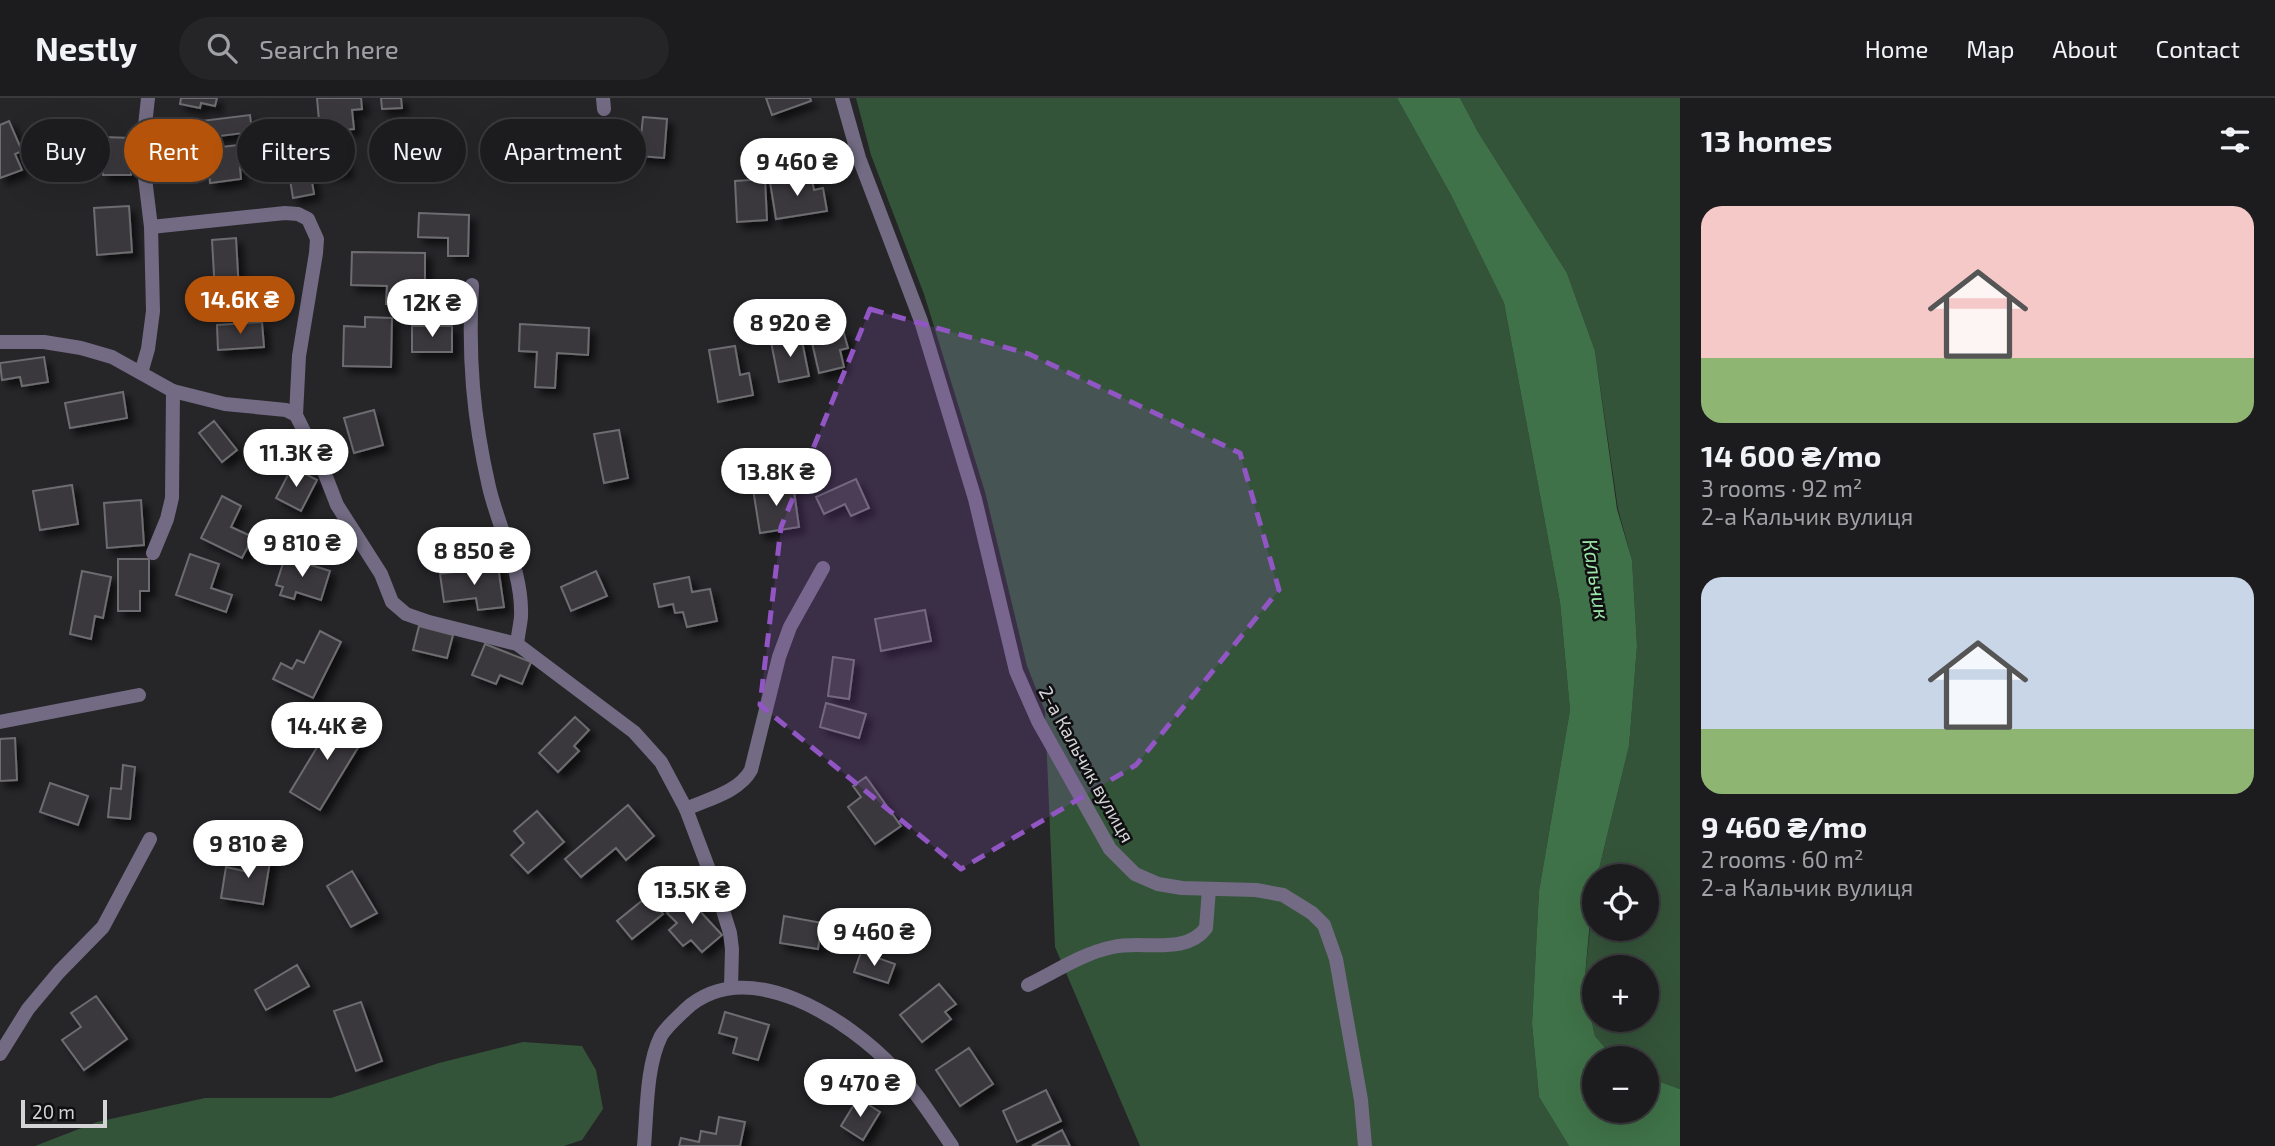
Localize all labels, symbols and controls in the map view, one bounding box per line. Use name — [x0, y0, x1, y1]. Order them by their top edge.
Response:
search box — [179, 17, 669, 80]
text: Nestly — [35, 28, 137, 68]
icon: search — [203, 29, 241, 67]
text: Search here — [259, 33, 399, 64]
text: Home — [1865, 34, 1928, 63]
text: Map — [1966, 34, 2014, 63]
text: About — [2052, 34, 2118, 63]
text: Contact — [2156, 34, 2240, 63]
chip: Buy — [21, 119, 110, 182]
chip: Rent — [124, 119, 223, 182]
chip: Filters — [237, 119, 355, 182]
chip: New — [369, 119, 466, 182]
chip: Apartment — [480, 119, 646, 182]
icon: filters — [2216, 121, 2254, 159]
text: 13 homes — [1701, 122, 1832, 158]
pin: 9 460 ₴ — [732, 139, 862, 198]
text: 9 460 ₴ — [756, 147, 838, 175]
icon: home — [1915, 251, 2041, 377]
pin: 14.6K ₴ — [175, 276, 305, 336]
pin: 12K ₴ — [383, 280, 481, 339]
text: 14.6K ₴ — [201, 285, 279, 313]
text: 12K ₴ — [403, 288, 461, 316]
pin: 8 920 ₴ — [725, 300, 855, 359]
text: 8 920 ₴ — [749, 308, 831, 336]
pin: 11.3K ₴ — [231, 430, 361, 489]
text: 14 600 ₴/mo — [1701, 437, 1881, 473]
text: 11.3K ₴ — [259, 438, 333, 466]
pin: 13.8K ₴ — [711, 448, 841, 508]
text: 13.8K ₴ — [737, 457, 815, 485]
text: 3 rooms · 92 m² — [1701, 474, 1862, 502]
text: 2-а Кальчик вулиця — [1701, 502, 1913, 530]
pin: 9 810 ₴ — [237, 519, 367, 579]
text: 9 810 ₴ — [263, 528, 341, 556]
pin: 8 850 ₴ — [409, 528, 539, 587]
text: 8 850 ₴ — [433, 536, 515, 564]
water label: Кальчик — [1578, 537, 1616, 621]
icon: home — [1915, 622, 2041, 748]
street label: 2-а Кальчик вулиця — [1034, 682, 1140, 847]
pin: 14.4K ₴ — [262, 702, 392, 762]
text: 14.4K ₴ — [287, 711, 367, 739]
text: 9 460 ₴/mo — [1701, 808, 1867, 844]
pin: 9 810 ₴ — [183, 820, 313, 880]
text: 9 810 ₴ — [209, 829, 287, 857]
text: 2 rooms · 60 m² — [1701, 845, 1863, 873]
map controls — [1582, 864, 1659, 1123]
button: locate — [1582, 864, 1659, 941]
pin: 13.5K ₴ — [627, 866, 757, 926]
text: 2-а Кальчик вулиця — [1701, 873, 1913, 901]
text: 13.5K ₴ — [654, 875, 730, 903]
pin: 9 460 ₴ — [809, 908, 939, 968]
text: 9 460 ₴ — [833, 917, 915, 945]
button: + — [1582, 955, 1659, 1032]
button: − — [1582, 1046, 1659, 1123]
pin: 9 470 ₴ — [795, 1060, 925, 1119]
text: 9 470 ₴ — [820, 1068, 900, 1096]
scale bar — [21, 1097, 107, 1129]
text: 20 m — [32, 1100, 75, 1123]

